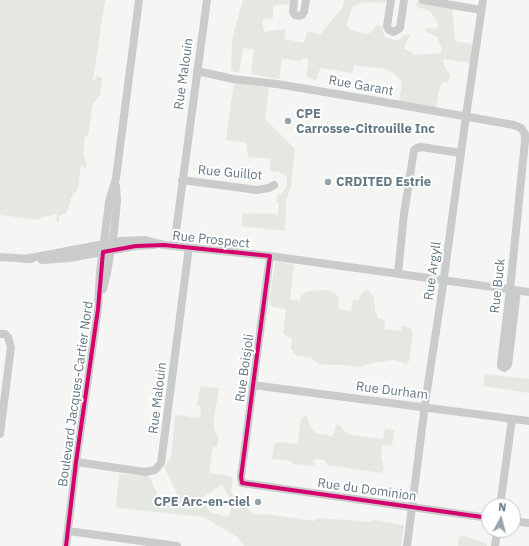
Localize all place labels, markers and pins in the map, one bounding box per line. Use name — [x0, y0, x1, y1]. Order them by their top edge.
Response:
place label: CPE Carrosse-Citrouille Inc — [296, 106, 435, 137]
marker: CPE Carrosse-Citrouille Inc — [283, 116, 293, 126]
place label: CRDITED Estrie — [336, 174, 431, 190]
marker: CRDITED Estrie — [323, 177, 333, 187]
place label: CPE Arc-en-ciel — [154, 494, 250, 510]
marker: CPE Arc-en-ciel — [253, 497, 263, 507]

